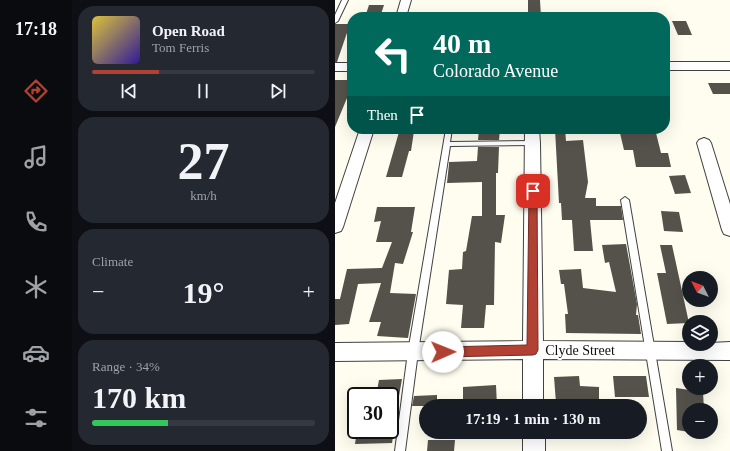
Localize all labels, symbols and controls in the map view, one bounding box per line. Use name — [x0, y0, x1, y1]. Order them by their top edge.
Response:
text: 17:18 — [15, 19, 57, 39]
text: Open Road — [152, 23, 225, 39]
icon: left — [367, 28, 419, 80]
text: 40 m — [433, 28, 491, 59]
text: Tom Ferris — [152, 40, 209, 55]
text: Colorado Avenue — [433, 61, 558, 81]
icon: directions — [22, 77, 50, 105]
icon: previous — [118, 80, 140, 102]
icon: pause — [192, 80, 214, 102]
icon: next — [267, 80, 289, 102]
icon: arrive — [406, 104, 428, 126]
text: Then — [367, 107, 398, 123]
text: 27 — [178, 133, 230, 190]
icon: music — [22, 143, 50, 171]
pin — [516, 174, 550, 208]
icon: arrive — [522, 180, 544, 202]
text: km/h — [190, 188, 217, 203]
icon: phone — [22, 208, 50, 236]
text: Climate — [92, 254, 133, 269]
north arrow — [682, 271, 718, 307]
map controls — [682, 271, 718, 439]
icon: climate — [22, 273, 50, 301]
text: 19° — [183, 276, 225, 309]
text: − — [92, 279, 104, 304]
text: + — [303, 279, 315, 304]
button: layers — [682, 315, 718, 351]
position arrow — [422, 331, 464, 373]
icon: car — [22, 339, 50, 367]
street label: Clyde Street — [545, 343, 615, 358]
text: Range · 34% — [92, 359, 160, 374]
button: + — [682, 359, 718, 395]
text: 170 km — [92, 381, 186, 414]
speed limit sign: 30 — [347, 387, 399, 439]
button: − — [682, 403, 718, 439]
icon: filters — [22, 404, 50, 432]
text: 17:19 · 1 min · 130 m — [466, 411, 601, 427]

